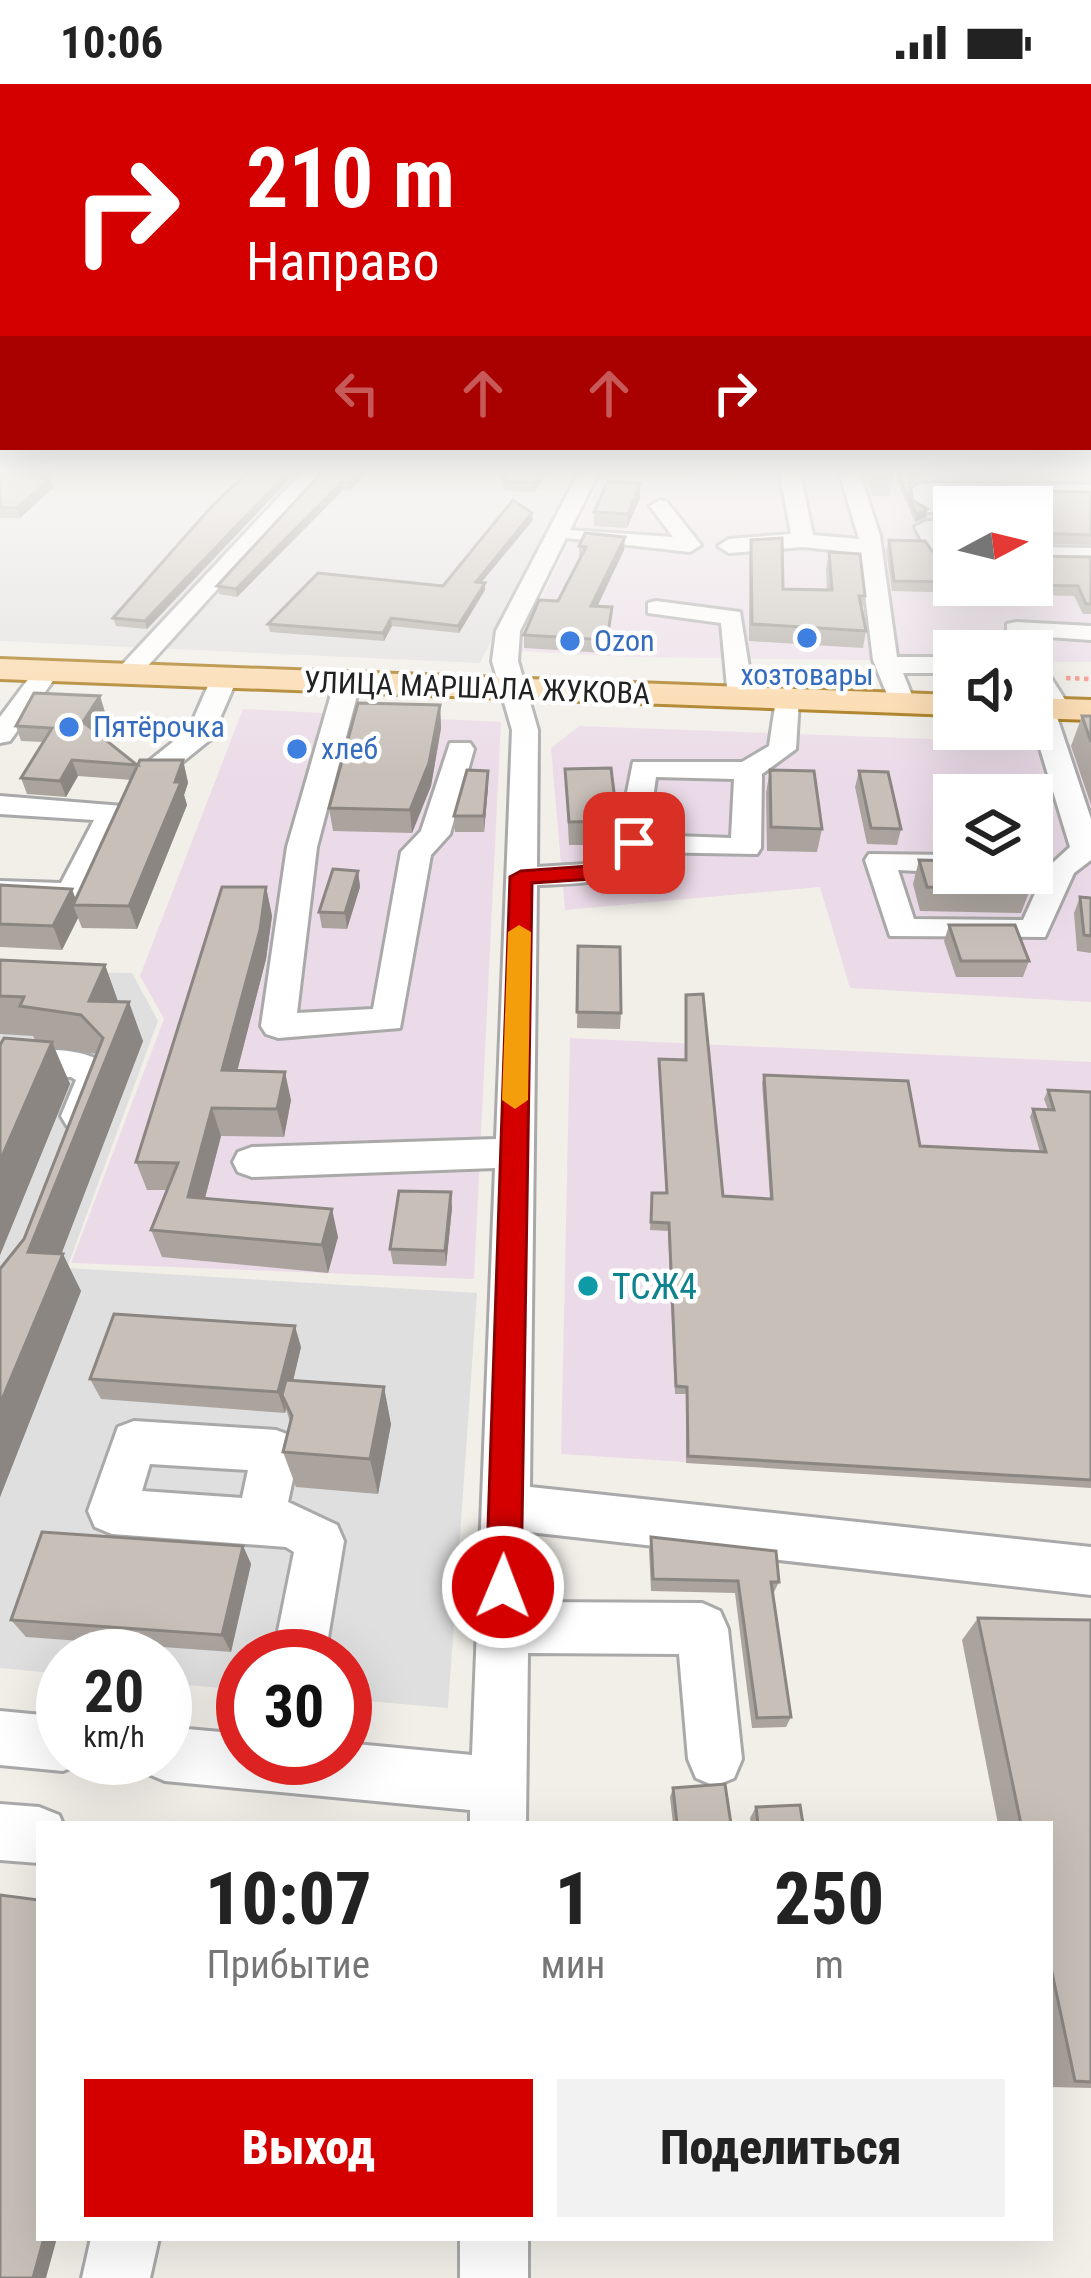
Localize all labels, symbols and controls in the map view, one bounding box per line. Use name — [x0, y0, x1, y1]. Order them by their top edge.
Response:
text: 10:06 — [60, 16, 163, 69]
text: 210 m — [246, 129, 455, 228]
icon: right — [48, 132, 204, 288]
text: Направо — [246, 230, 440, 293]
icon: left — [324, 360, 390, 426]
icon: ahead — [450, 360, 516, 426]
icon: ahead — [576, 360, 642, 426]
icon: right — [702, 360, 768, 426]
north arrow — [933, 486, 1053, 606]
map controls — [933, 486, 1053, 894]
place label: Ozon — [594, 623, 655, 658]
marker: хозтовары — [794, 625, 820, 651]
marker: Ozon — [557, 628, 583, 654]
button: sound — [933, 630, 1053, 750]
place label: хозтовары — [740, 657, 874, 692]
street label: УЛИЦА МАРШАЛА ЖУКОВА — [303, 664, 651, 711]
place label: Пятёрочка — [93, 709, 225, 744]
marker: Пятёрочка — [56, 714, 82, 740]
place label: хлеб — [321, 731, 378, 766]
marker: хлеб — [284, 736, 310, 762]
button: layers — [933, 774, 1053, 894]
pin — [583, 792, 685, 894]
icon: arrive — [601, 810, 667, 876]
place label: ТСЖ4 — [612, 1266, 697, 1308]
marker: ТСЖ4 — [575, 1273, 601, 1299]
position arrow — [440, 1524, 566, 1650]
speed limit sign: 30 — [216, 1629, 372, 1785]
text: 20 — [84, 1656, 144, 1727]
text: km/h — [83, 1719, 145, 1754]
text: 10:07 — [205, 1857, 372, 1942]
text: 1 — [555, 1857, 591, 1942]
text: 250 — [774, 1857, 884, 1942]
text: Прибытие — [207, 1942, 370, 1988]
text: мин — [541, 1942, 605, 1988]
text: m — [815, 1942, 844, 1988]
button: Выход — [84, 2079, 533, 2217]
button: Поделиться — [557, 2079, 1005, 2217]

